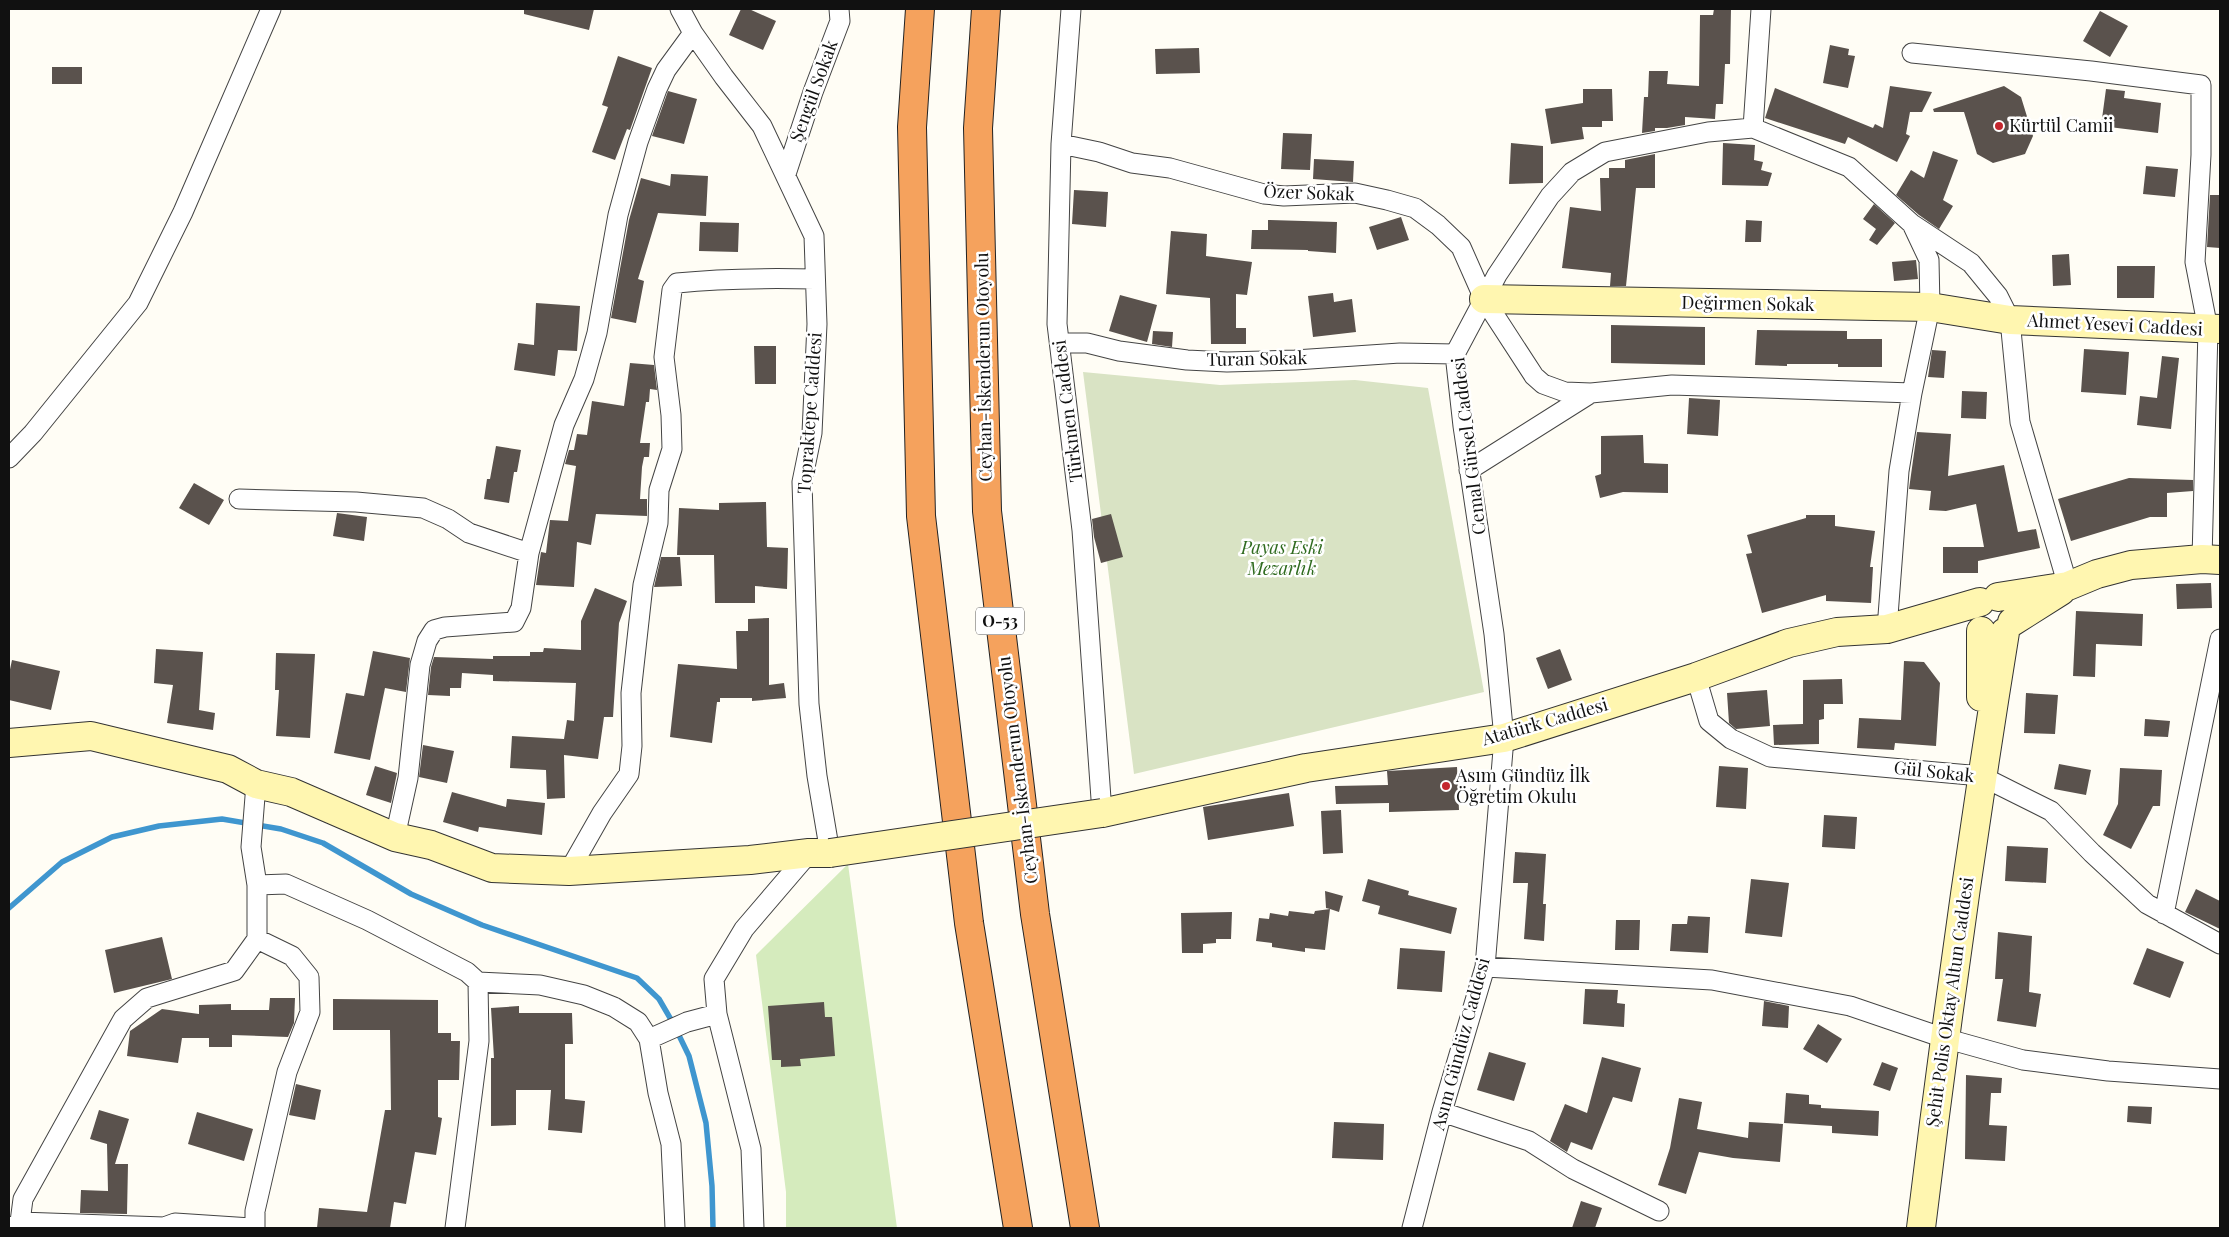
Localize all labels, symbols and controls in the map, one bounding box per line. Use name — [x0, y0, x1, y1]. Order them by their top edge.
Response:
street label: Şengül Sokak — [783, 36, 843, 145]
place label: Kürtül Camii — [2009, 113, 2114, 137]
marker: Kürtül Camii — [1993, 120, 2005, 132]
street label: Özer Sokak — [1263, 178, 1355, 206]
street label: Ceyhan-İskenderun Otoyolu — [969, 252, 997, 482]
street label: Değirmen Sokak — [1681, 290, 1815, 316]
street label: Ahmet Yesevi Caddesi — [2026, 307, 2203, 341]
street label: Topraktepe Caddesi — [791, 331, 827, 494]
street label: Türkmen Caddesi — [1046, 339, 1088, 484]
street label: Turan Sokak — [1206, 345, 1308, 371]
street label: Cemal Gürsel Caddesi — [1445, 356, 1491, 536]
park label: Payas Eski Mezarlık — [1240, 535, 1323, 580]
road number: O-53 — [976, 608, 1024, 634]
street label: Ceyhan-İskenderun Otoyolu — [991, 654, 1043, 885]
street label: Atatürk Caddesi — [1478, 692, 1611, 751]
street label: Gül Sokak — [1893, 755, 1976, 787]
place label: Asım Gündüz İlk Öğretim Okulu — [1455, 763, 1590, 808]
marker: Asım Gündüz İlk Öğretim Okulu — [1440, 780, 1452, 792]
street label: Şehit Polis Oktay Altun Caddesi — [1920, 875, 1978, 1128]
street label: Asım Gündüz Caddesi — [1425, 955, 1495, 1134]

